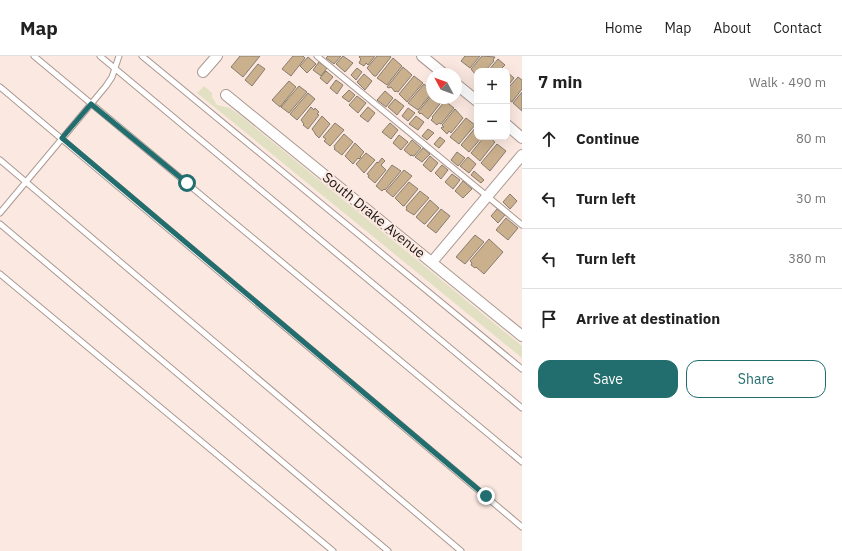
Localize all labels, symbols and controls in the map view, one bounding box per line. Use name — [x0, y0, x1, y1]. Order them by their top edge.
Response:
text: Map — [20, 16, 58, 40]
text: Home — [605, 19, 642, 37]
text: Map — [664, 19, 691, 37]
text: About — [713, 19, 751, 37]
text: Contact — [773, 19, 822, 37]
north arrow — [426, 68, 462, 104]
map controls — [474, 68, 510, 140]
button: + — [474, 68, 510, 104]
text: 7 min — [538, 71, 582, 93]
text: Walk · 490 m — [749, 74, 826, 91]
button: − — [474, 104, 510, 140]
icon: ahead — [538, 128, 560, 150]
text: Continue — [576, 129, 640, 148]
text: 80 m — [796, 130, 826, 147]
street label: South Drake Avenue — [319, 168, 429, 262]
route start — [178, 174, 196, 192]
icon: left — [538, 188, 560, 210]
text: Turn left — [576, 189, 636, 208]
text: 30 m — [796, 190, 826, 207]
icon: left — [538, 248, 560, 270]
text: Turn left — [576, 249, 636, 268]
text: 380 m — [788, 250, 826, 267]
icon: arrive — [538, 308, 560, 330]
text: Arrive at destination — [576, 309, 720, 328]
button: Save — [538, 360, 678, 398]
button: Share — [686, 360, 826, 398]
route end — [477, 487, 495, 505]

